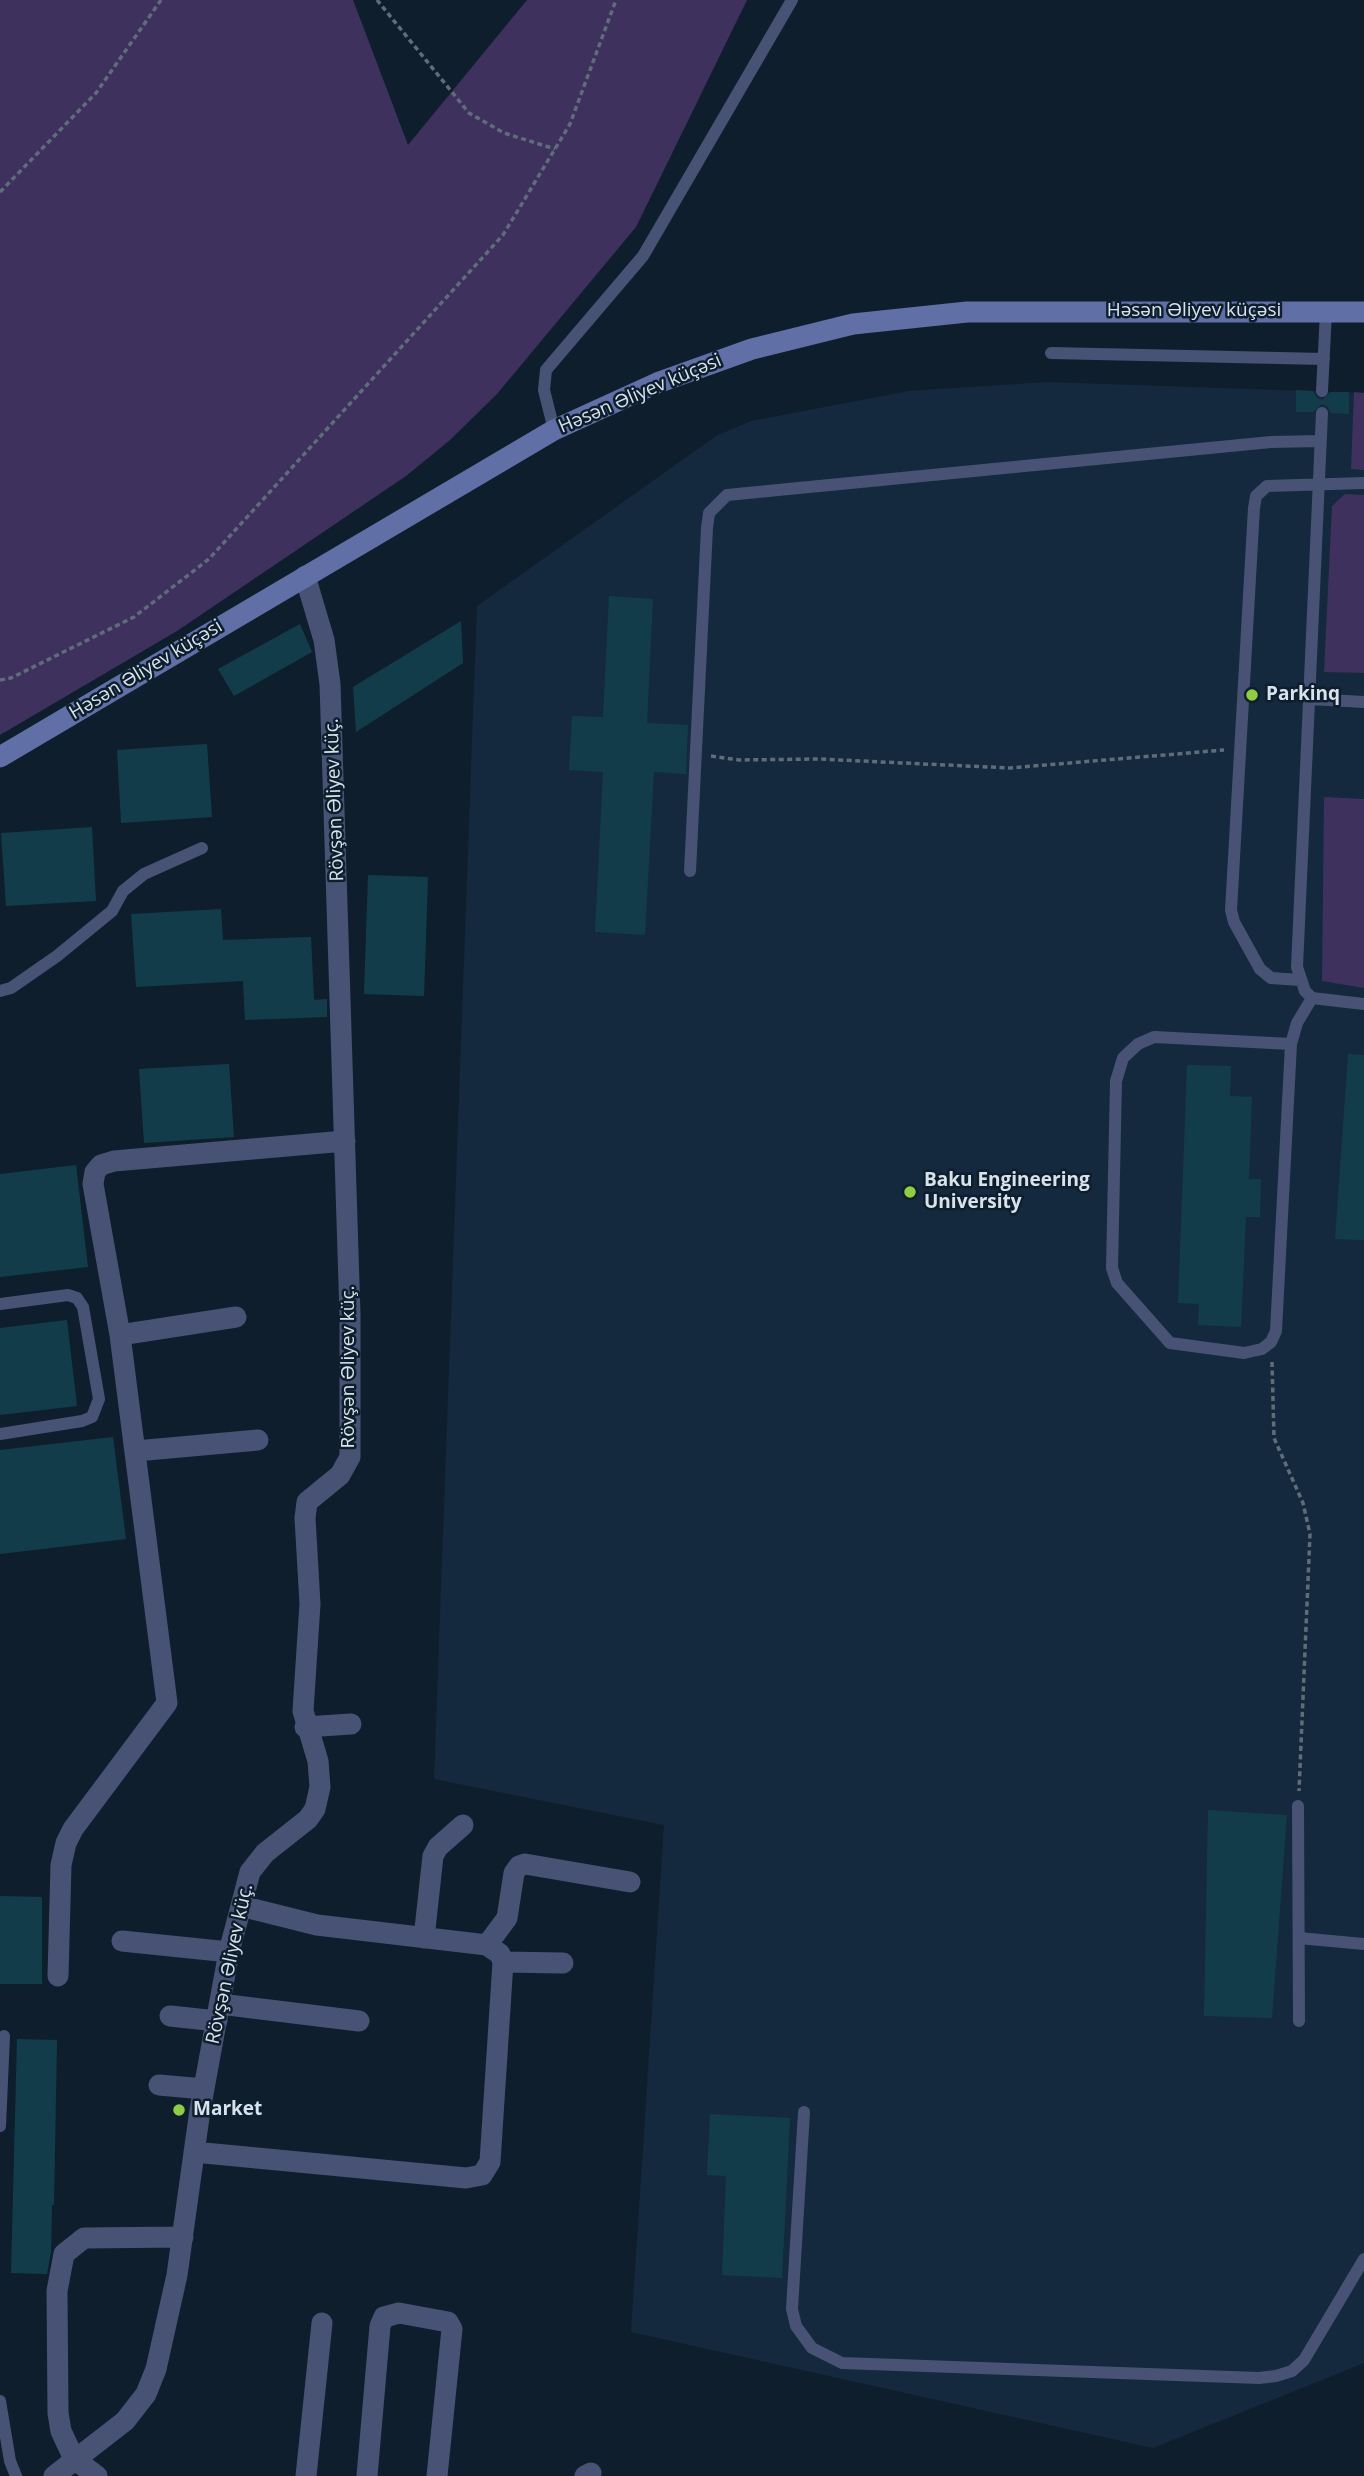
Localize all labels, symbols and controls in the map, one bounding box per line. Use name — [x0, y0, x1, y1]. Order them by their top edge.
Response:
street label: Həsən Əliyev küçəsi — [1107, 300, 1281, 322]
street label: Həsən Əliyev küçəsi — [555, 349, 725, 439]
street label: Həsən Əliyev küçəsi — [65, 615, 227, 725]
place label: Parkinq — [1266, 684, 1340, 706]
marker: Parkinq — [1244, 687, 1260, 703]
street label: Rövşən Əliyev küç. — [321, 718, 349, 882]
place label: Baku Engineering University — [924, 1170, 1090, 1214]
marker: Baku Engineering University — [902, 1184, 918, 1200]
street label: Rövşən Əliyev küç. — [338, 1285, 360, 1449]
street label: Rövşən Əliyev küç. — [202, 1882, 258, 2046]
place label: Market — [193, 2099, 262, 2121]
marker: Market — [171, 2102, 187, 2118]

